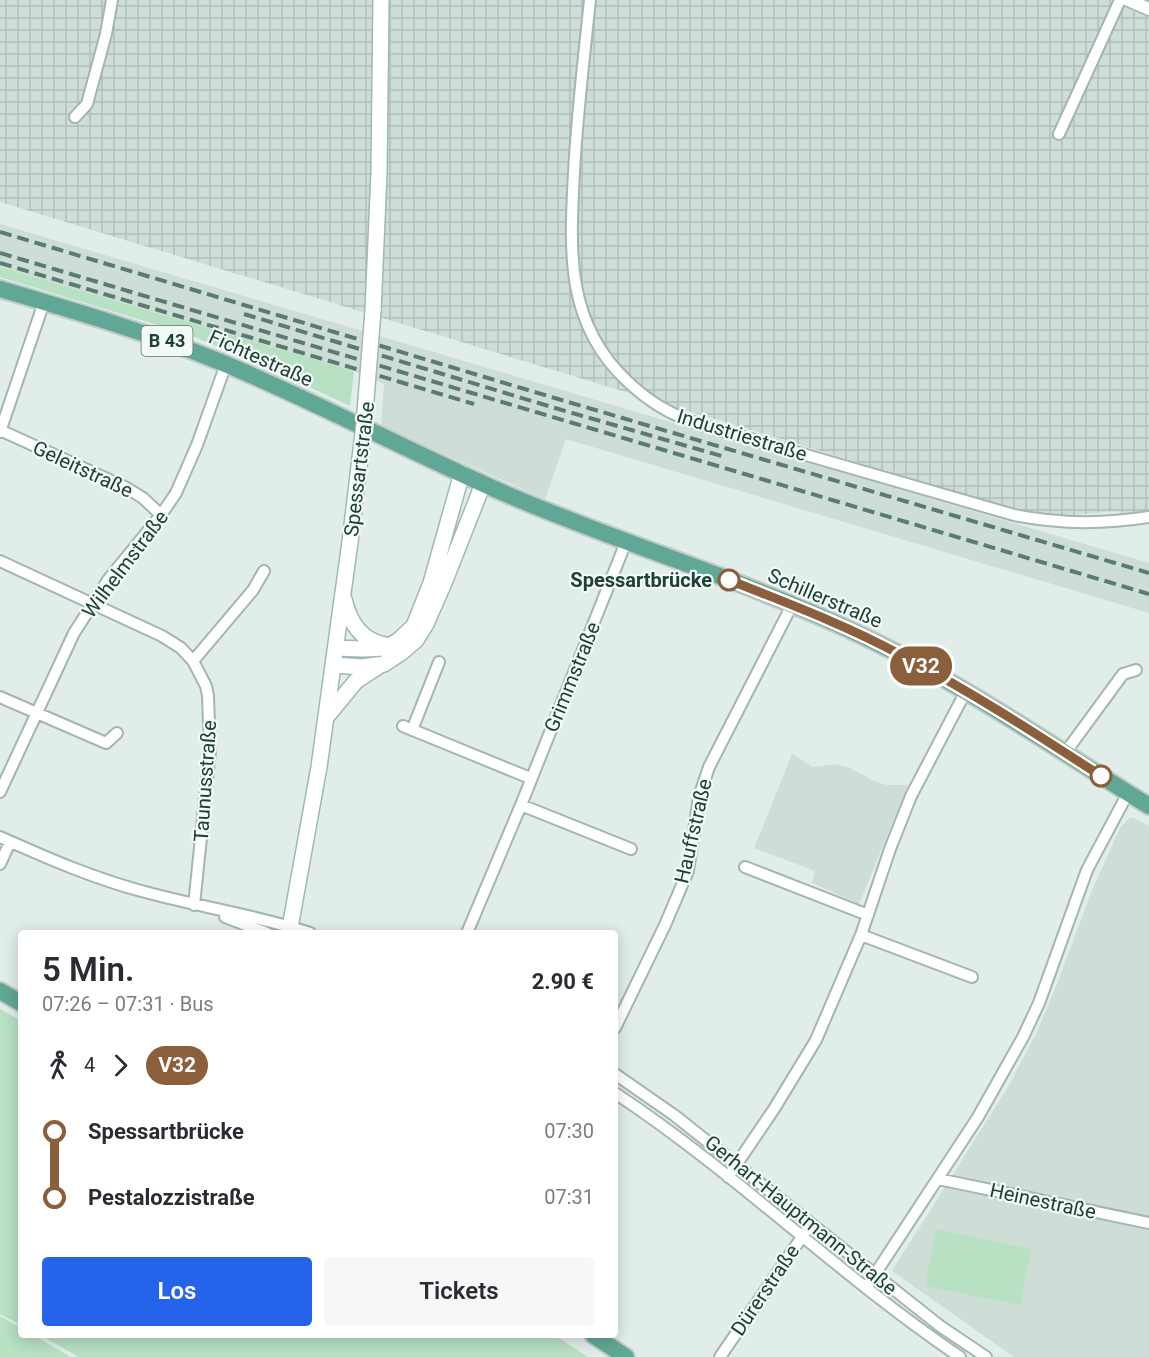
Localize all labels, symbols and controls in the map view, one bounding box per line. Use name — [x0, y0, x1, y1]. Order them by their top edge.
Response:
street label: Fichtestraße — [205, 324, 317, 392]
road number: B 43 — [142, 326, 192, 356]
street label: Spessartstraße — [339, 400, 379, 538]
street label: Industriestraße — [674, 404, 810, 466]
street label: Geleitstraße — [29, 435, 137, 503]
street label: Wilhelmstraße — [77, 506, 173, 622]
street label: Schillerstraße — [764, 563, 886, 633]
place label: Spessartbrücke — [570, 568, 712, 592]
marker: Spessartbrücke — [718, 569, 740, 591]
street label: Grimmstraße — [539, 618, 605, 736]
line badge: V32 — [886, 646, 956, 686]
text: V32 — [902, 654, 940, 678]
street label: Taunusstraße — [189, 719, 221, 843]
unlabelled marker — [1090, 765, 1112, 787]
street label: Hauffstraße — [669, 776, 717, 886]
text: 5 Min. — [42, 950, 134, 989]
text: 2.90 € — [532, 969, 594, 994]
text: 07:26 – 07:31 · Bus — [42, 992, 214, 1016]
icon: walk — [42, 1049, 75, 1082]
icon: forward — [104, 1049, 137, 1082]
text: 4 — [84, 1053, 95, 1077]
text: V32 — [158, 1053, 196, 1077]
text: Spessartbrücke — [88, 1119, 244, 1144]
text: 07:30 — [544, 1119, 594, 1143]
street label: Gerhart-Hauptmann-Straße — [700, 1130, 902, 1300]
street label: Heinestraße — [988, 1178, 1098, 1224]
text: Pestalozzistraße — [88, 1185, 255, 1210]
text: 07:31 — [544, 1185, 594, 1209]
street label: Dürerstraße — [726, 1240, 804, 1340]
button: Los — [42, 1257, 312, 1326]
button: Tickets — [324, 1257, 594, 1326]

